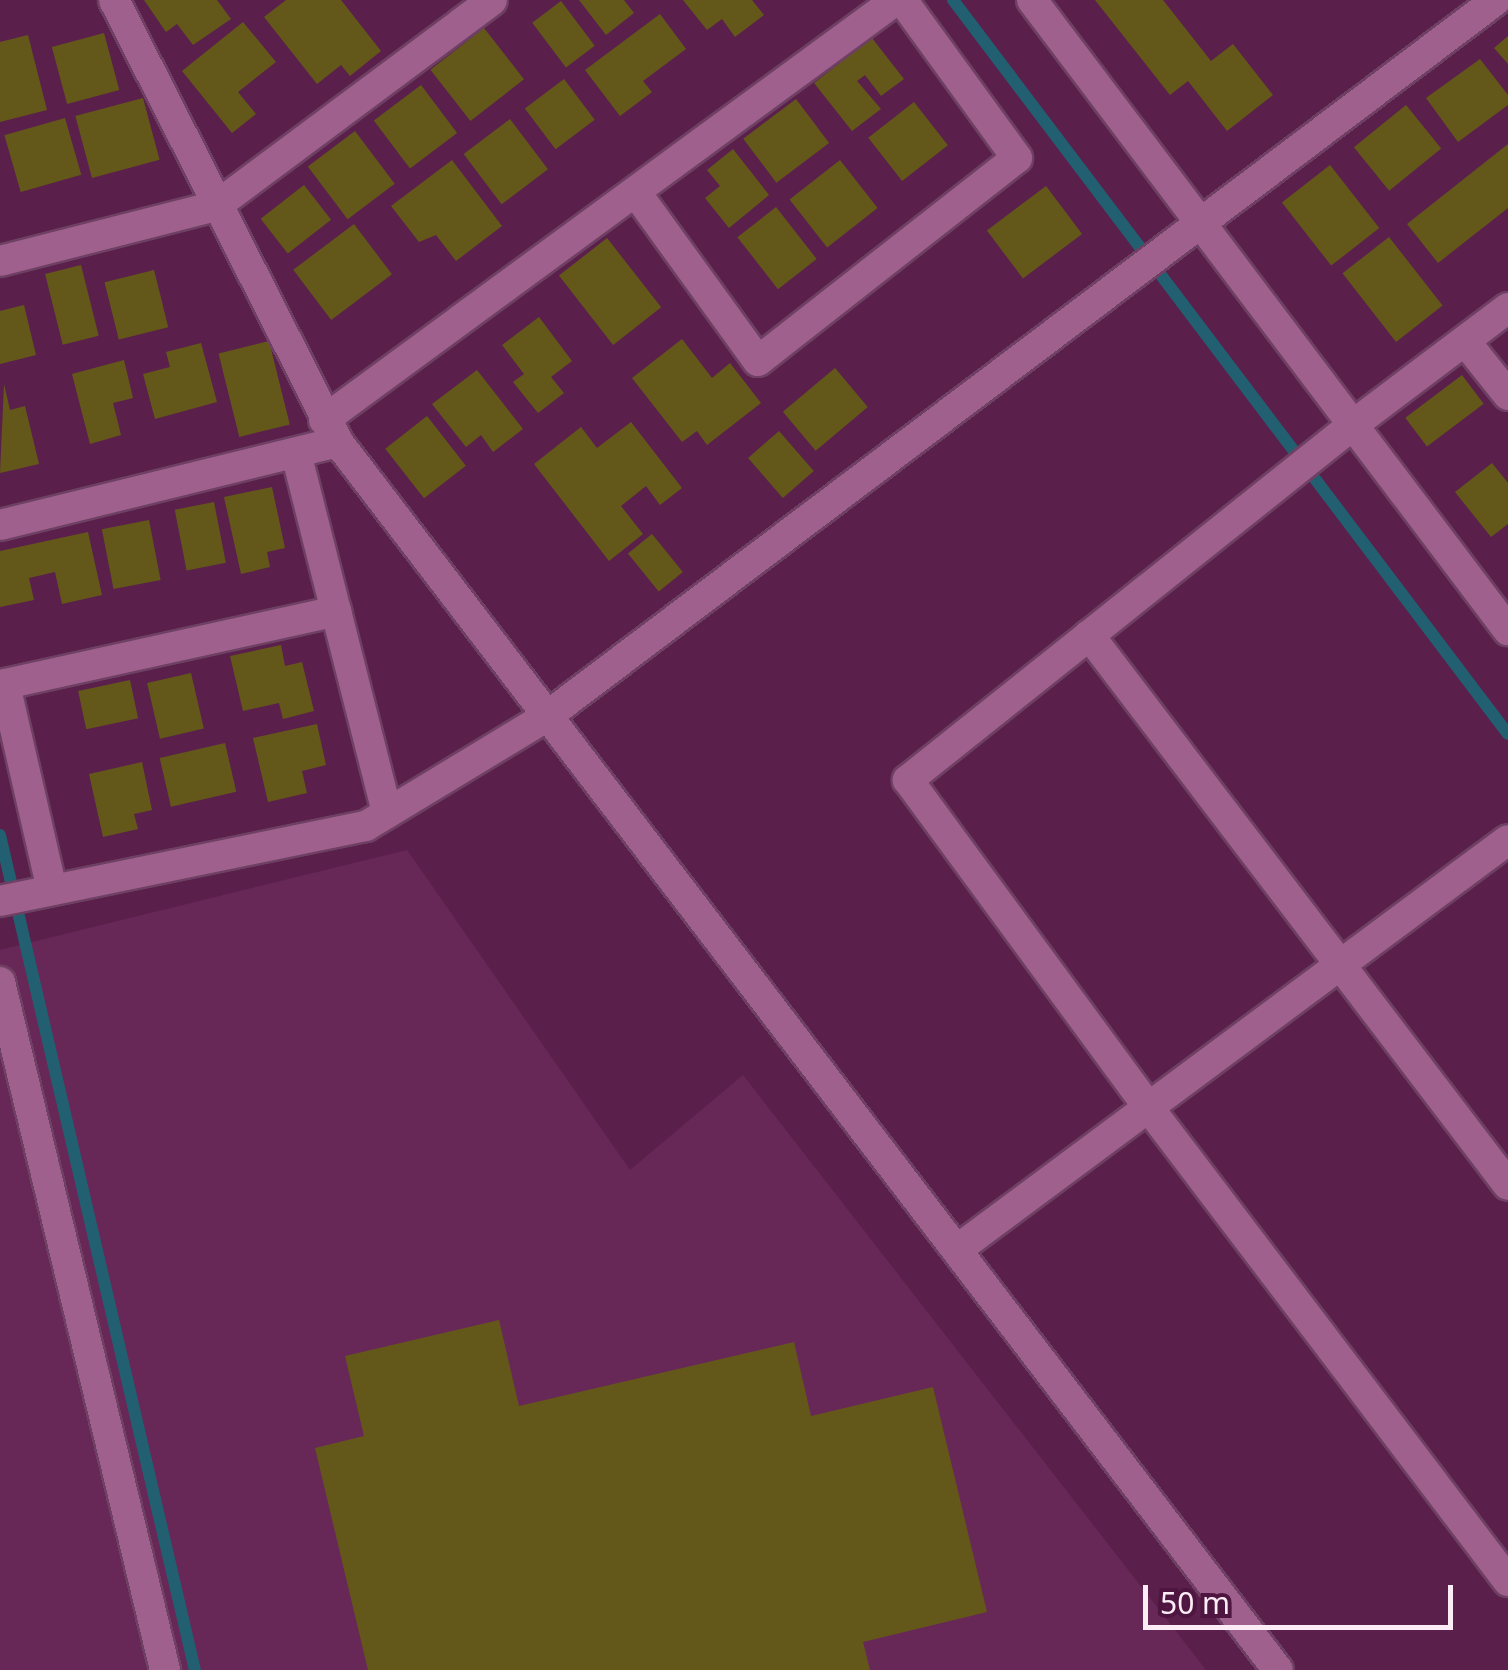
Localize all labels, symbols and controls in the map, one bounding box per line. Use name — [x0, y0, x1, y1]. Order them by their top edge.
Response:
scale bar — [1148, 1565, 1458, 1627]
text: 50 m — [1160, 1582, 1230, 1623]

